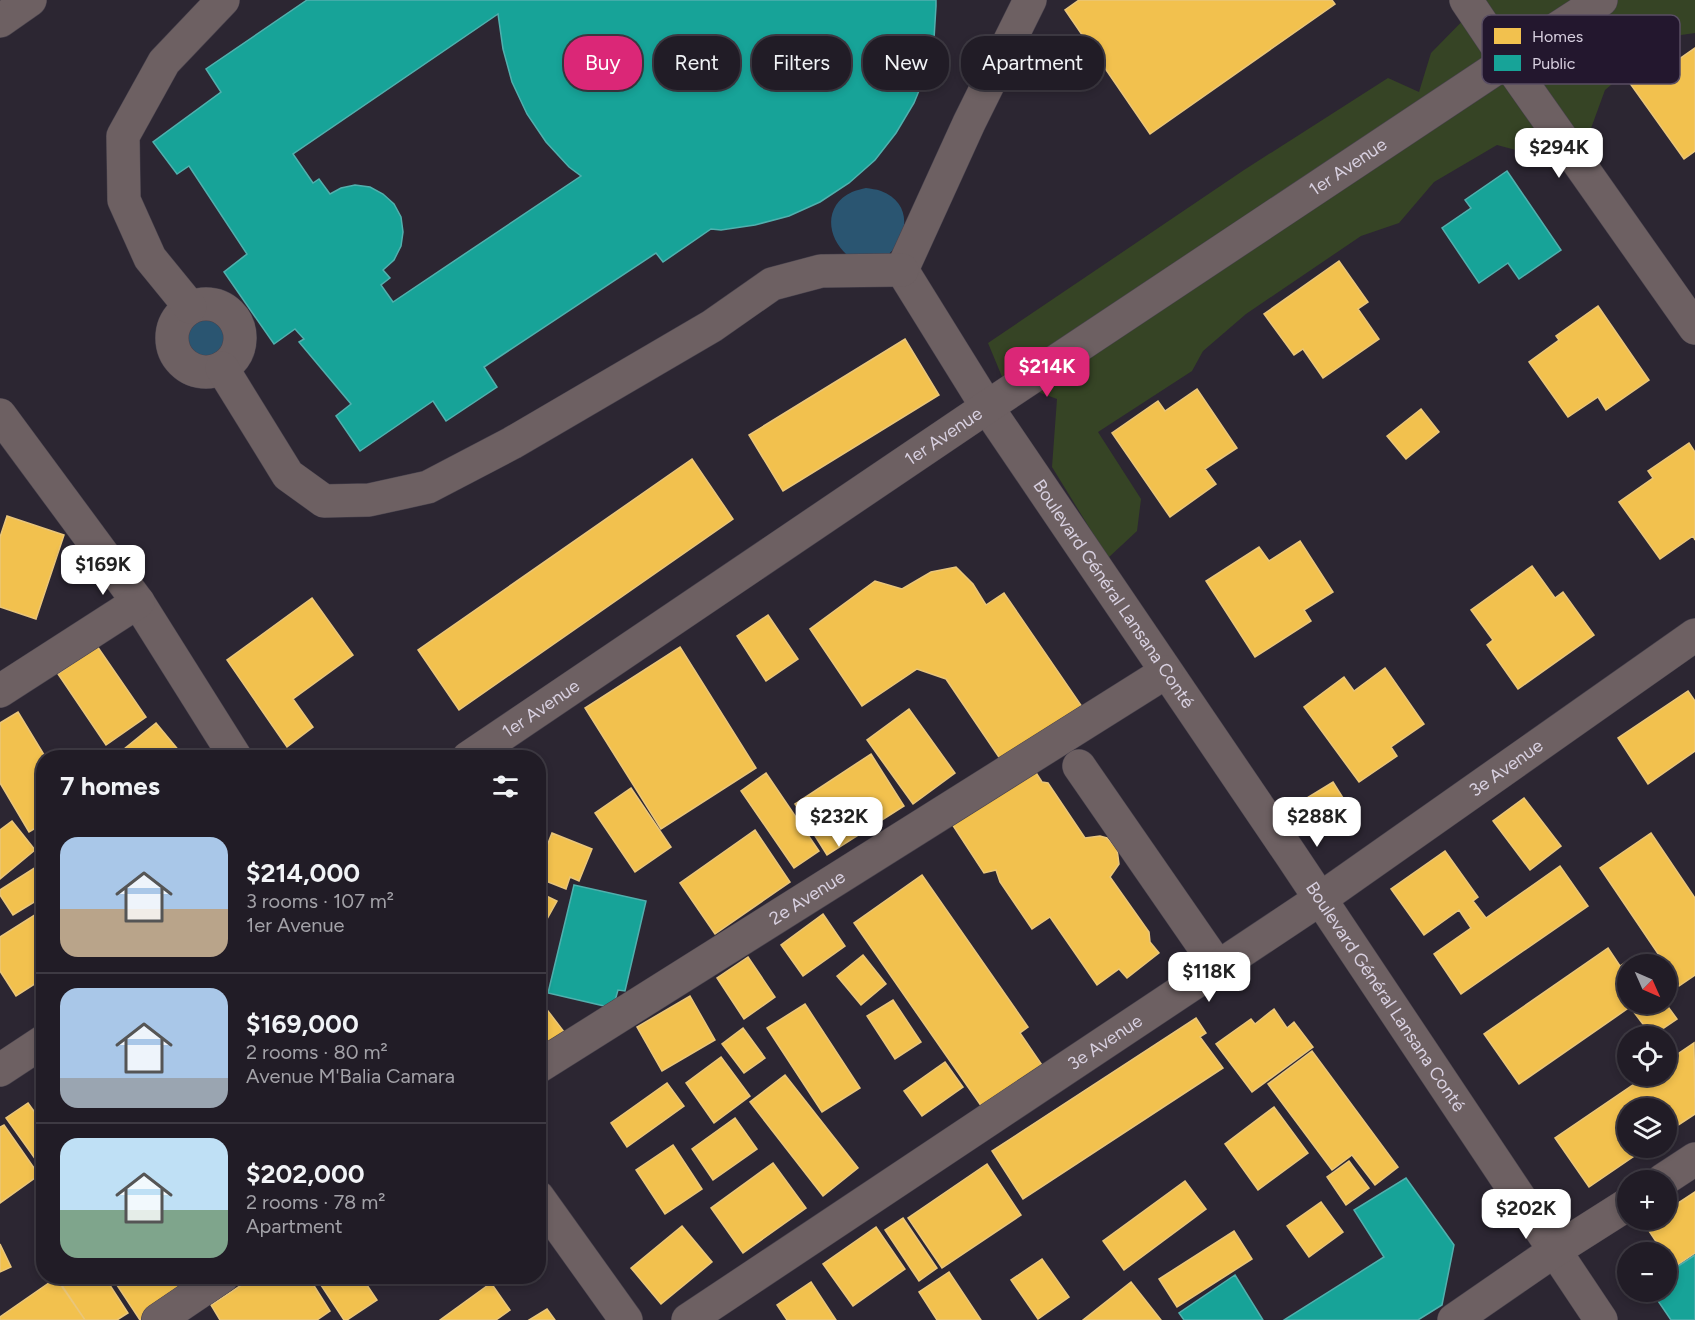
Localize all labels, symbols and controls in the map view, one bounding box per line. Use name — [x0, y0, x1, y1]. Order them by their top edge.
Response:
legend — [1482, 15, 1680, 84]
text: Homes — [1532, 27, 1583, 46]
chip: Buy — [564, 36, 642, 90]
chip: Rent — [654, 36, 740, 90]
chip: Filters — [752, 36, 851, 90]
chip: New — [863, 36, 949, 90]
chip: Apartment — [961, 36, 1104, 90]
text: Public — [1532, 54, 1576, 73]
pin: $294K — [1517, 128, 1601, 179]
street label: 1er Avenue — [1305, 133, 1391, 201]
text: $294K — [1529, 135, 1589, 159]
pin: $214K — [1005, 347, 1089, 398]
text: $214K — [1018, 354, 1076, 378]
street label: 1er Avenue — [901, 402, 987, 470]
street label: Boulevard Général Lansana Conté — [1028, 475, 1199, 713]
pin: $169K — [61, 545, 145, 596]
text: $169K — [75, 552, 131, 576]
street label: 1er Avenue — [498, 675, 584, 743]
street label: 3e Avenue — [1465, 734, 1547, 801]
text: 7 homes — [60, 770, 160, 802]
icon: filters — [489, 770, 522, 803]
pin: $232K — [797, 797, 881, 848]
pin: $288K — [1275, 797, 1359, 848]
text: $232K — [810, 804, 868, 828]
text: $288K — [1287, 804, 1347, 828]
text: $214,000 — [246, 857, 360, 889]
icon: home — [108, 861, 180, 933]
street label: 2e Avenue — [765, 866, 849, 930]
street label: Boulevard Général Lansana Conté — [1301, 878, 1470, 1116]
text: 3 rooms · 107 m² — [246, 889, 394, 913]
text: 1er Avenue — [246, 913, 345, 937]
pin: $118K — [1167, 952, 1251, 1003]
north arrow — [1617, 954, 1677, 1014]
map controls — [1617, 954, 1677, 1302]
text: $118K — [1182, 959, 1236, 983]
text: $169,000 — [246, 1008, 359, 1040]
street label: 3e Avenue — [1064, 1009, 1147, 1075]
icon: home — [108, 1012, 180, 1084]
button: locate — [1617, 1026, 1677, 1086]
text: 2 rooms · 80 m² — [246, 1040, 388, 1064]
text: Avenue M'Balia Camara — [246, 1064, 455, 1088]
button: layers — [1617, 1098, 1677, 1158]
text: $202,000 — [246, 1158, 365, 1190]
icon: home — [108, 1162, 180, 1234]
button: + — [1617, 1170, 1677, 1230]
pin: $202K — [1484, 1189, 1568, 1240]
text: 2 rooms · 78 m² — [246, 1190, 386, 1214]
text: $202K — [1496, 1196, 1556, 1220]
text: Apartment — [246, 1214, 343, 1238]
button: − — [1617, 1242, 1677, 1302]

